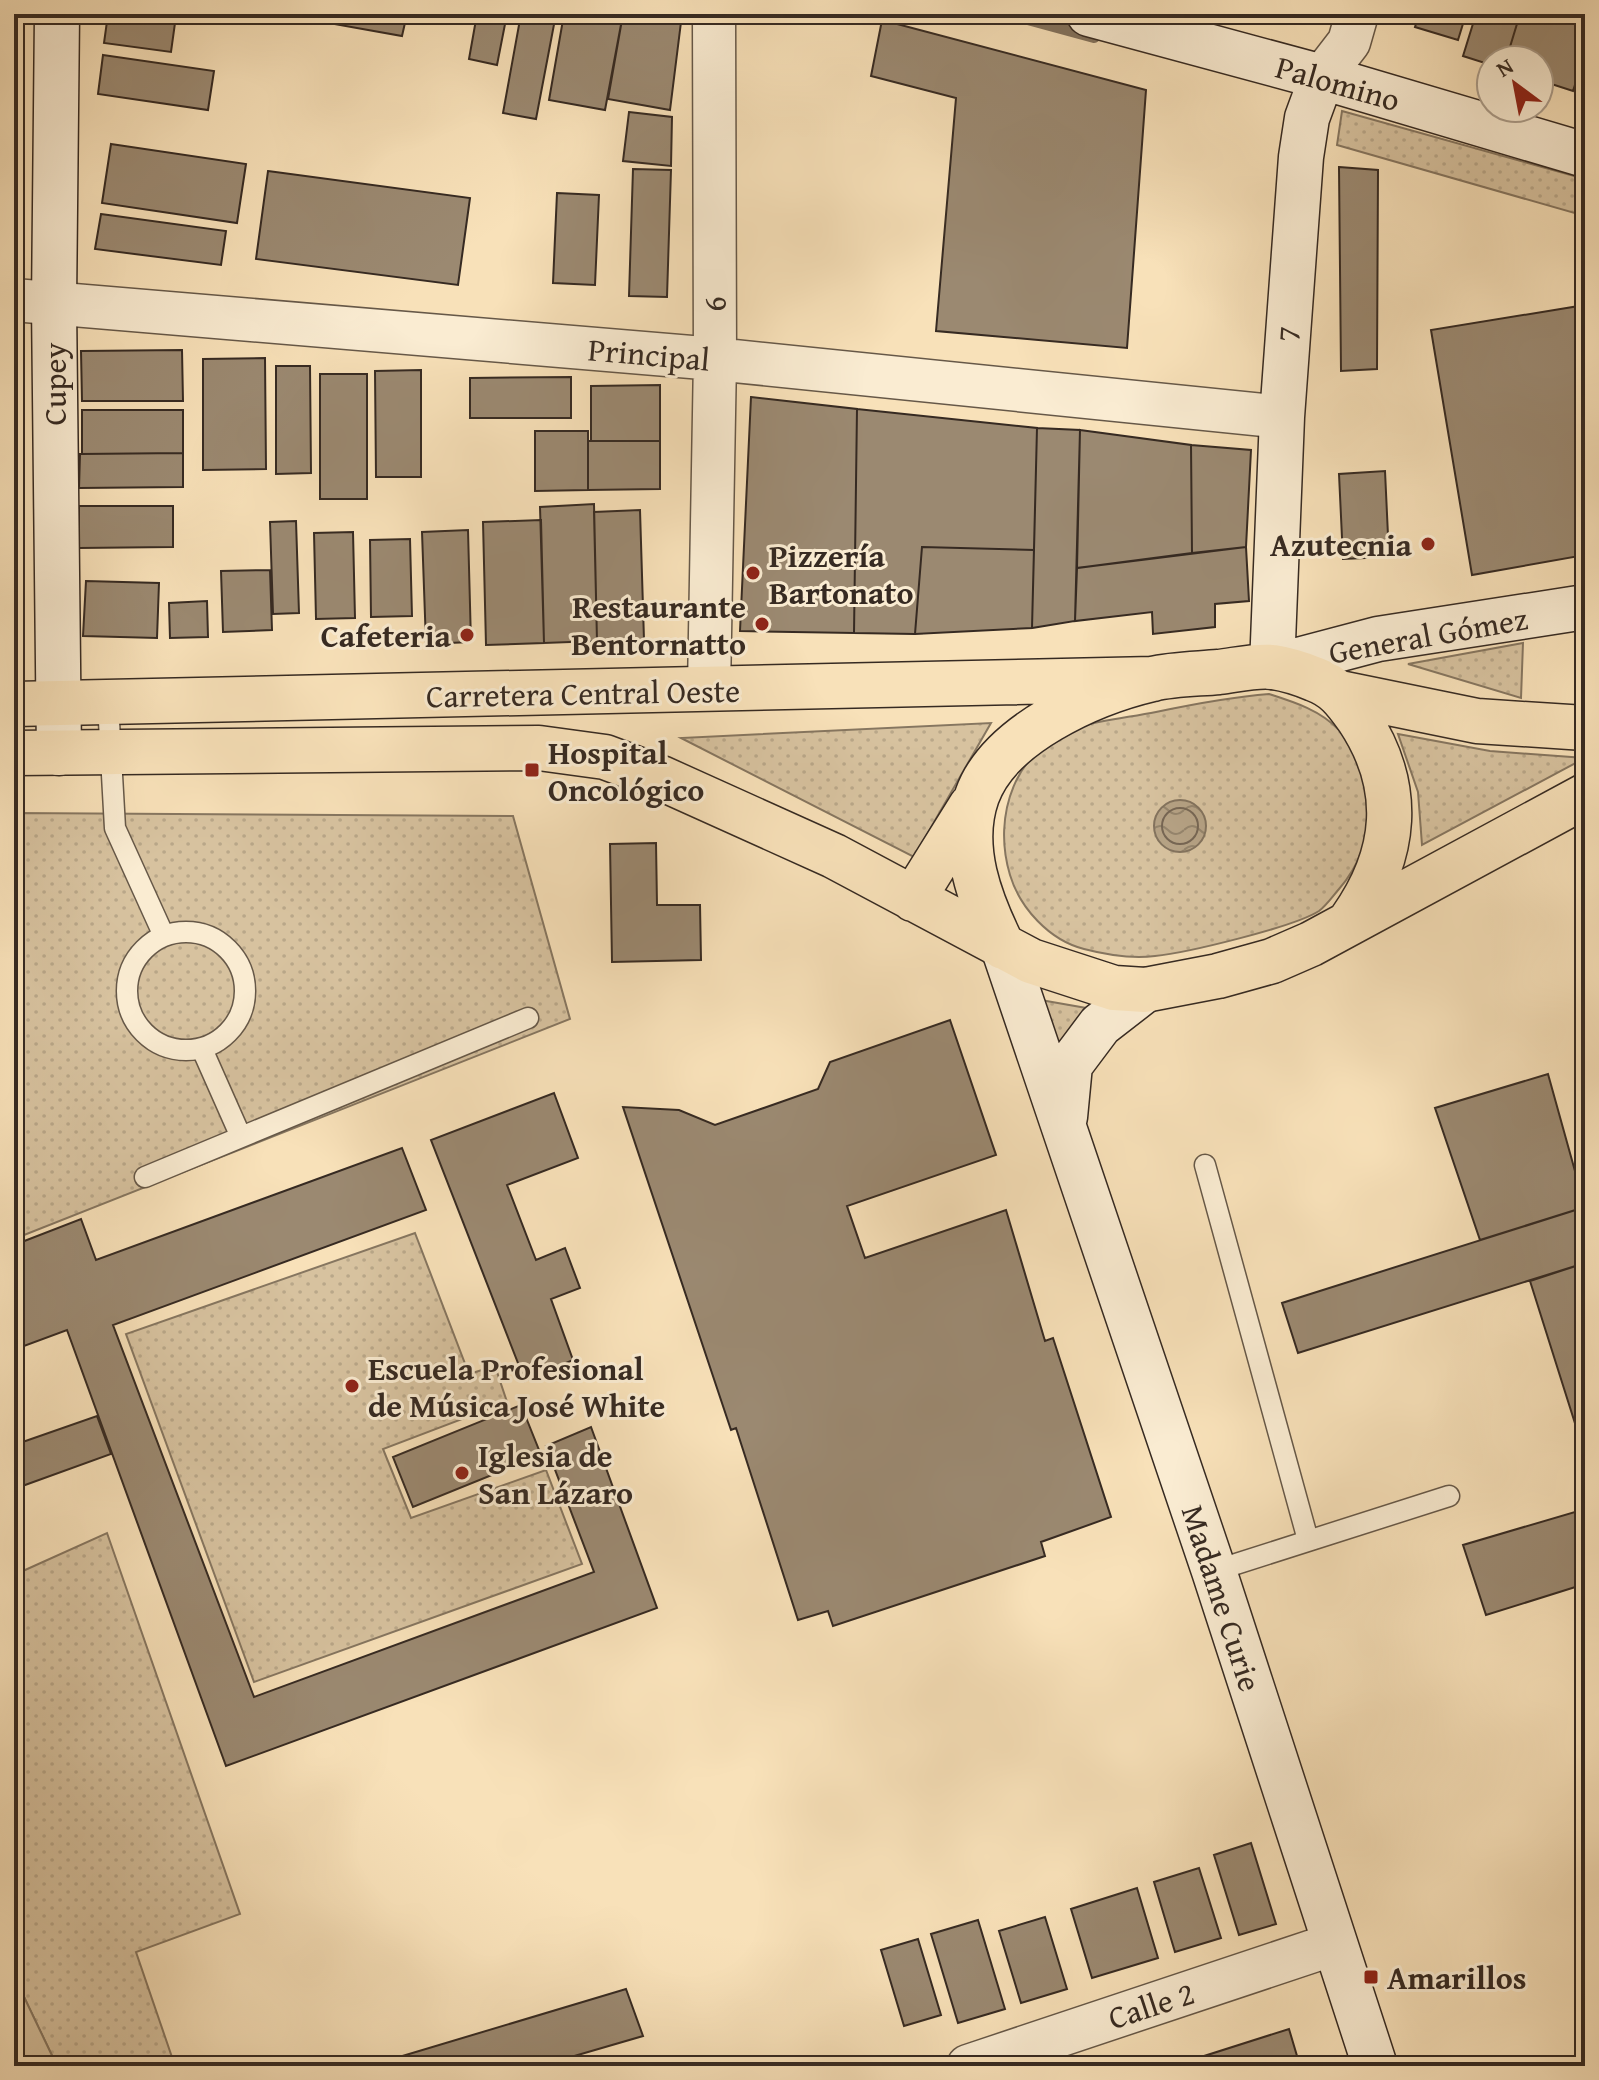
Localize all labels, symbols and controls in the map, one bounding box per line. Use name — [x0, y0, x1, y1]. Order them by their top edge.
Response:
street label: Palomino — [1270, 43, 1406, 123]
north arrow — [1475, 44, 1555, 124]
text: N — [1490, 49, 1519, 85]
street label: 6 — [691, 296, 738, 312]
street label: Principal — [586, 325, 712, 383]
street label: 7 — [1264, 325, 1312, 343]
street label: Cupey — [31, 342, 78, 425]
place label: Azutecnia — [1270, 521, 1413, 568]
place label: Pizzería Bartonato — [769, 532, 913, 616]
marker: Azutecnia — [1419, 535, 1437, 553]
marker: Pizzería Bartonato — [744, 564, 762, 582]
place label: Restaurante Bentornatto — [571, 583, 746, 667]
street label: General Gómez — [1325, 594, 1531, 676]
place label: Cafeteria — [321, 612, 452, 659]
marker: Restaurante Bentornatto — [753, 615, 771, 633]
marker: Cafeteria — [458, 626, 476, 644]
street label: Carretera Central Oeste — [426, 667, 740, 719]
place label: Hospital Oncológico — [548, 729, 704, 813]
marker: Hospital Oncológico — [523, 761, 541, 779]
place label: Escuela Profesional de Música José White — [368, 1345, 665, 1429]
marker: Escuela Profesional de Música José White — [343, 1377, 361, 1395]
place label: Iglesia de San Lázaro — [478, 1432, 633, 1516]
marker: Iglesia de San Lázaro — [453, 1464, 471, 1482]
street label: Madame Curie — [1170, 1499, 1274, 1697]
place label: Amarillos — [1387, 1954, 1527, 2001]
marker: Amarillos — [1362, 1968, 1380, 1986]
street label: Calle 2 — [1102, 1969, 1200, 2041]

